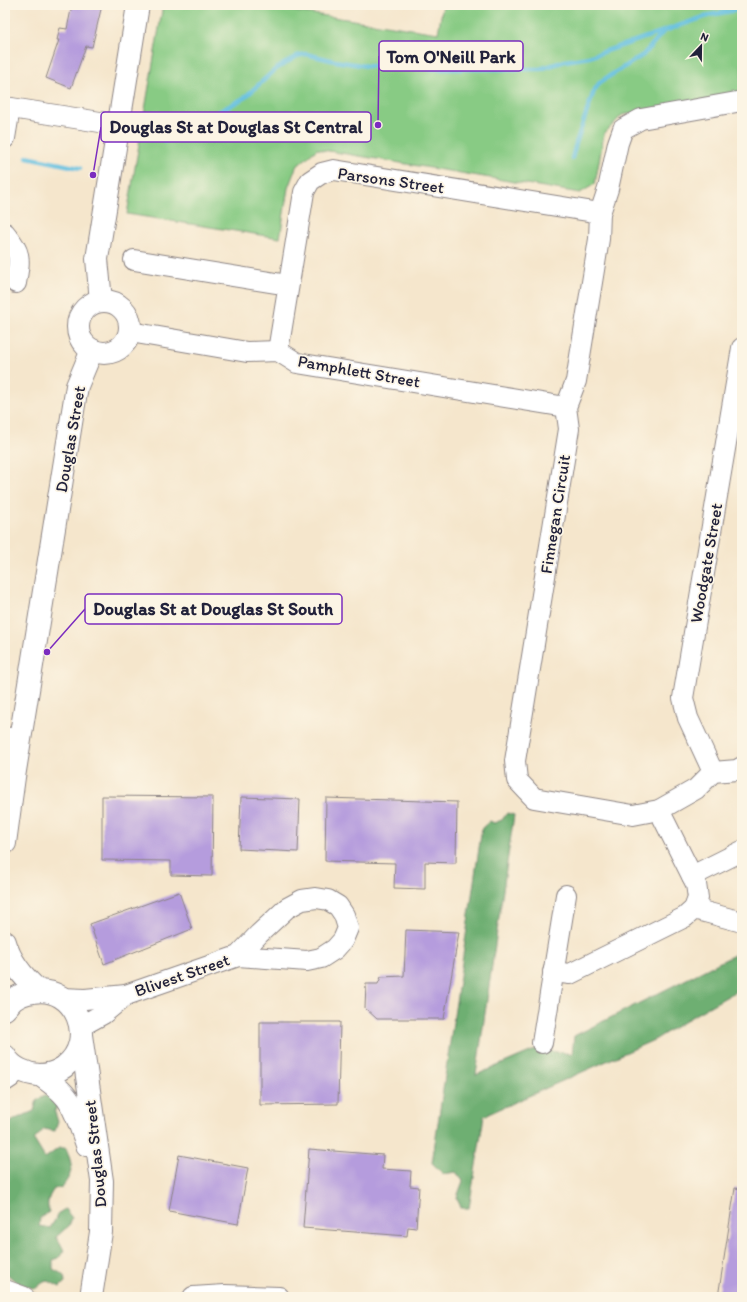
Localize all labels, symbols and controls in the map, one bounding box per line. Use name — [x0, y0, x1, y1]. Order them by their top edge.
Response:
north arrow — [681, 26, 721, 66]
text: N — [699, 30, 710, 45]
callout: Tom O'Neill Park — [379, 41, 523, 71]
text: Tom O'Neill Park — [385, 46, 516, 68]
callout: Douglas St at Douglas St Central — [101, 112, 371, 142]
text: Douglas St at Douglas St Central — [109, 116, 364, 138]
street label: Parsons Street — [337, 163, 445, 197]
street label: Pamphlett Street — [296, 350, 422, 392]
street label: Douglas Street — [51, 384, 89, 494]
street label: Finnegan Circuit — [536, 453, 574, 575]
street label: Woodgate Street — [686, 501, 726, 625]
callout: Douglas St at Douglas St South — [85, 594, 342, 624]
text: Douglas St at Douglas St South — [93, 598, 334, 620]
street label: Blivest Street — [132, 949, 232, 1001]
street label: Douglas Street — [79, 1099, 111, 1209]

